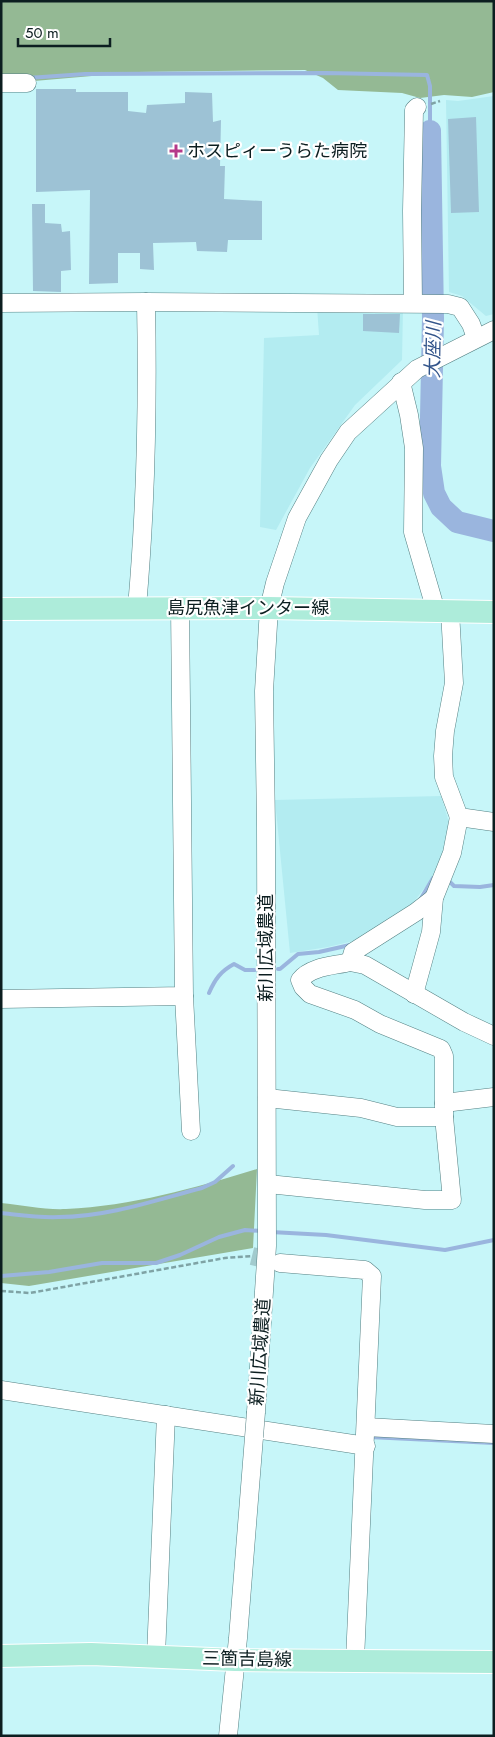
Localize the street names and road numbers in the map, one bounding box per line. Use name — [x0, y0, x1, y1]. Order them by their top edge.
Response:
street label: 島尻魚津インター線 — [167, 595, 329, 621]
street label: 新川広域農道 — [253, 894, 279, 1002]
street label: 新川広域農道 — [243, 1297, 277, 1407]
street label: 三箇吉島線 — [202, 1645, 292, 1673]

